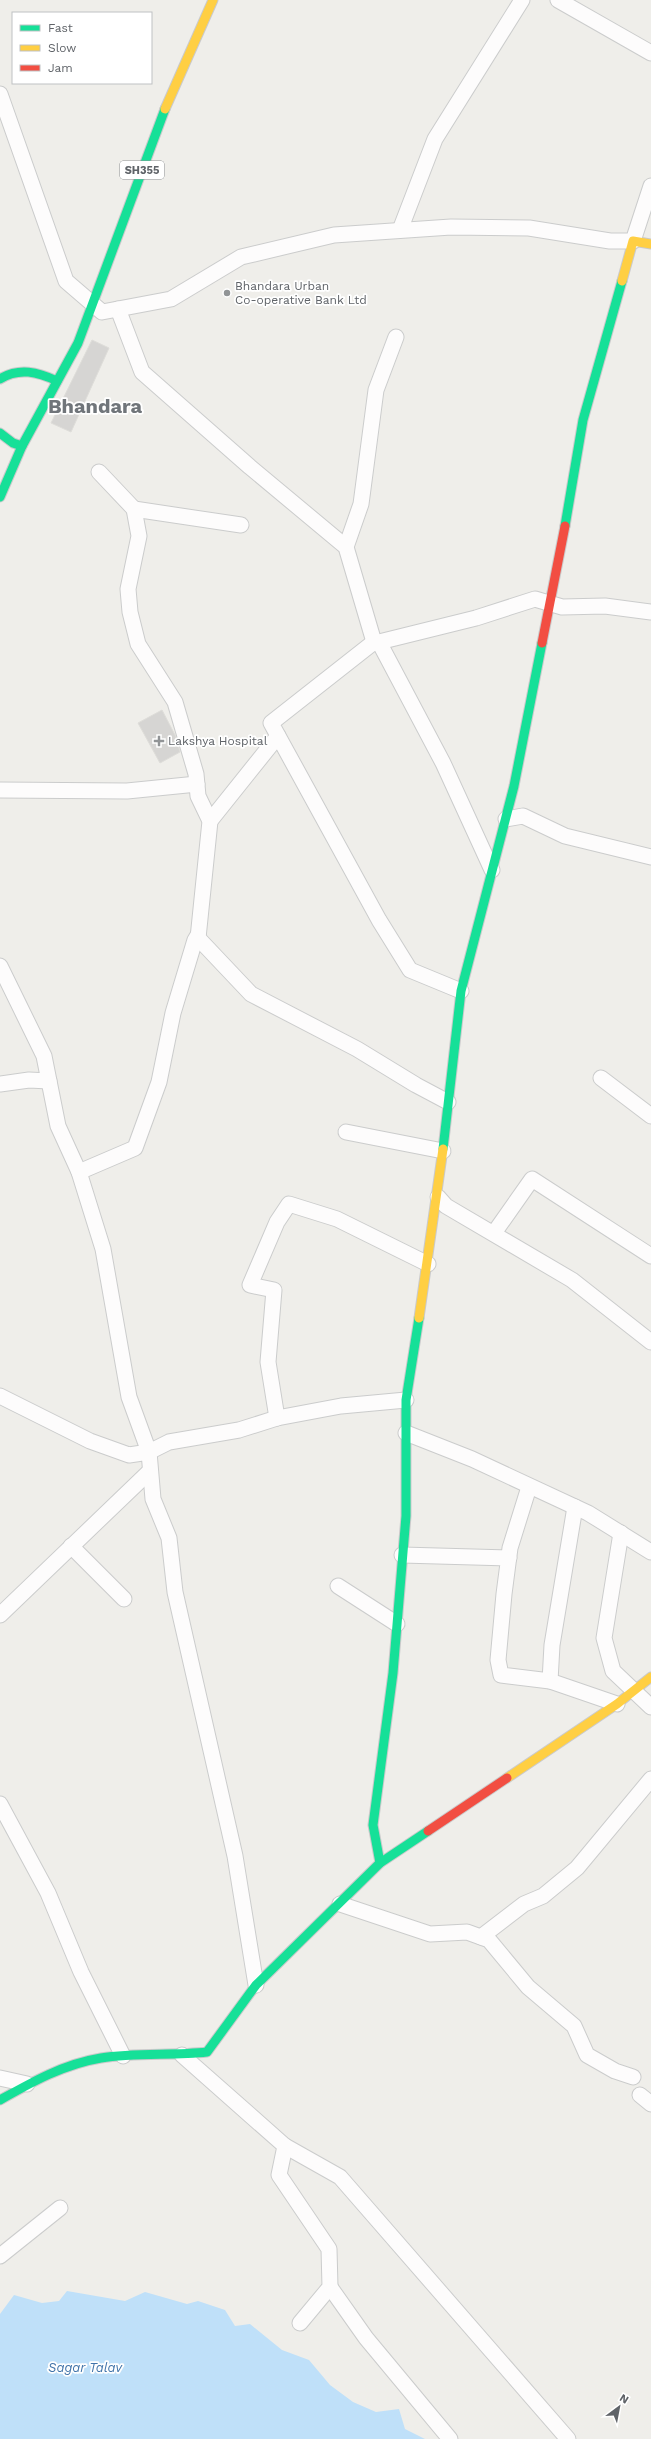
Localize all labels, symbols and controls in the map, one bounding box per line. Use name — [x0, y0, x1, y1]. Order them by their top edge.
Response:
legend — [12, 12, 152, 84]
text: Fast — [48, 21, 73, 35]
text: Slow — [48, 41, 76, 55]
text: Jam — [48, 61, 73, 75]
road number: SH355 — [120, 161, 164, 179]
place label: Bhandara Urban Co-operative Bank Ltd — [235, 279, 367, 307]
marker: Bhandara Urban Co-operative Bank Ltd — [222, 288, 232, 298]
district label: Bhandara — [48, 394, 143, 418]
place label: Lakshya Hospital — [168, 734, 268, 748]
marker: Lakshya Hospital — [153, 735, 165, 747]
water label: Sagar Talav — [48, 2360, 123, 2375]
north arrow — [599, 2387, 639, 2427]
text: N — [617, 2391, 631, 2407]

